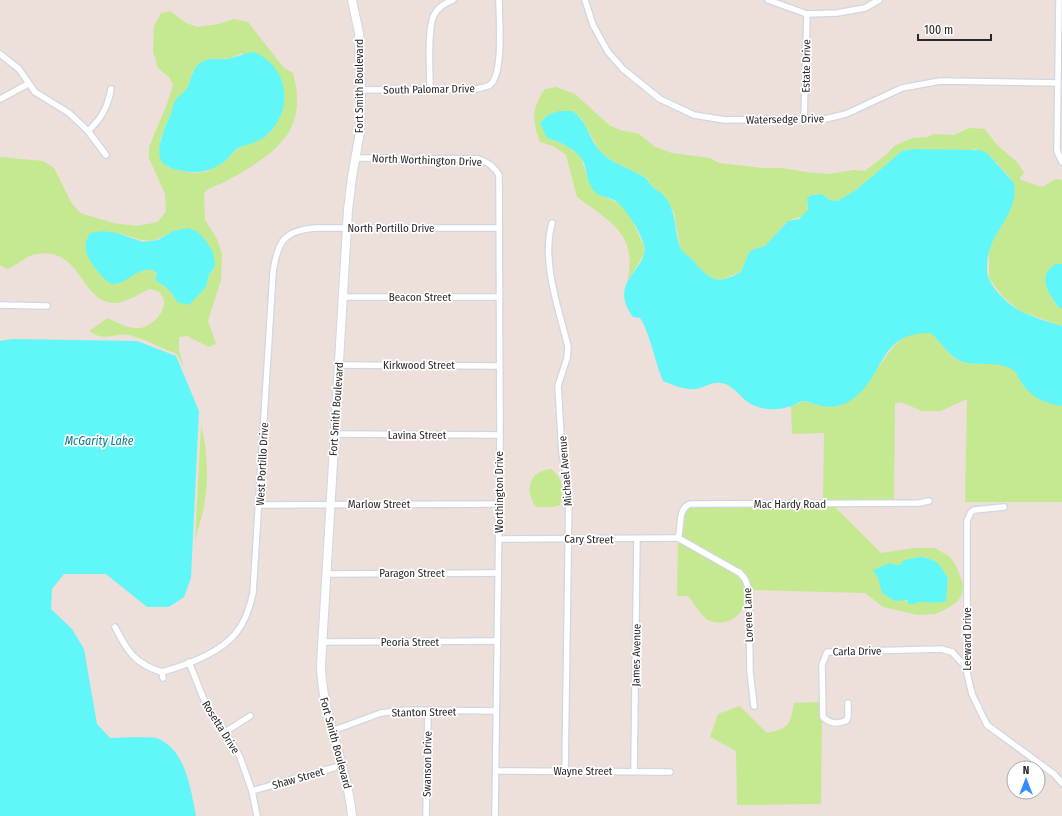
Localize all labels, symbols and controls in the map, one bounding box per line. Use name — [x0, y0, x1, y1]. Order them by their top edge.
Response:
scale bar — [918, 16, 991, 42]
text: 100 m — [924, 23, 953, 37]
street label: Fort Smith Boulevard — [353, 39, 366, 133]
street label: Estate Drive — [800, 39, 813, 93]
street label: South Palomar Drive — [383, 82, 475, 97]
street label: Watersedge Drive — [746, 112, 824, 127]
street label: North Worthington Drive — [372, 152, 482, 169]
street label: North Portillo Drive — [347, 222, 435, 235]
street label: Beacon Street — [389, 291, 452, 304]
street label: Kirkwood Street — [383, 359, 455, 372]
street label: Fort Smith Boulevard — [327, 362, 346, 457]
street label: West Portillo Drive — [254, 422, 271, 506]
street label: Lavina Street — [388, 429, 447, 442]
water label: McGarity Lake — [65, 434, 134, 448]
street label: Michael Avenue — [556, 435, 575, 507]
street label: Worthington Drive — [493, 451, 506, 533]
street label: Marlow Street — [348, 498, 411, 511]
street label: Mac Hardy Road — [754, 498, 826, 511]
street label: Cary Street — [564, 533, 614, 546]
street label: Paragon Street — [379, 567, 445, 580]
street label: Lorene Lane — [741, 587, 756, 643]
street label: Leeward Drive — [961, 607, 974, 671]
street label: James Avenue — [629, 624, 644, 686]
street label: Peoria Street — [381, 636, 440, 649]
street label: Carla Drive — [832, 645, 882, 658]
street label: Fort Smith Boulevard — [317, 696, 354, 790]
street label: Rosetta Drive — [199, 698, 242, 756]
street label: Stanton Street — [391, 705, 457, 720]
street label: Swanson Drive — [420, 731, 435, 797]
north arrow — [1006, 760, 1046, 800]
text: N — [1023, 764, 1029, 777]
street label: Shaw Street — [271, 765, 326, 792]
street label: Wayne Street — [554, 765, 613, 778]

